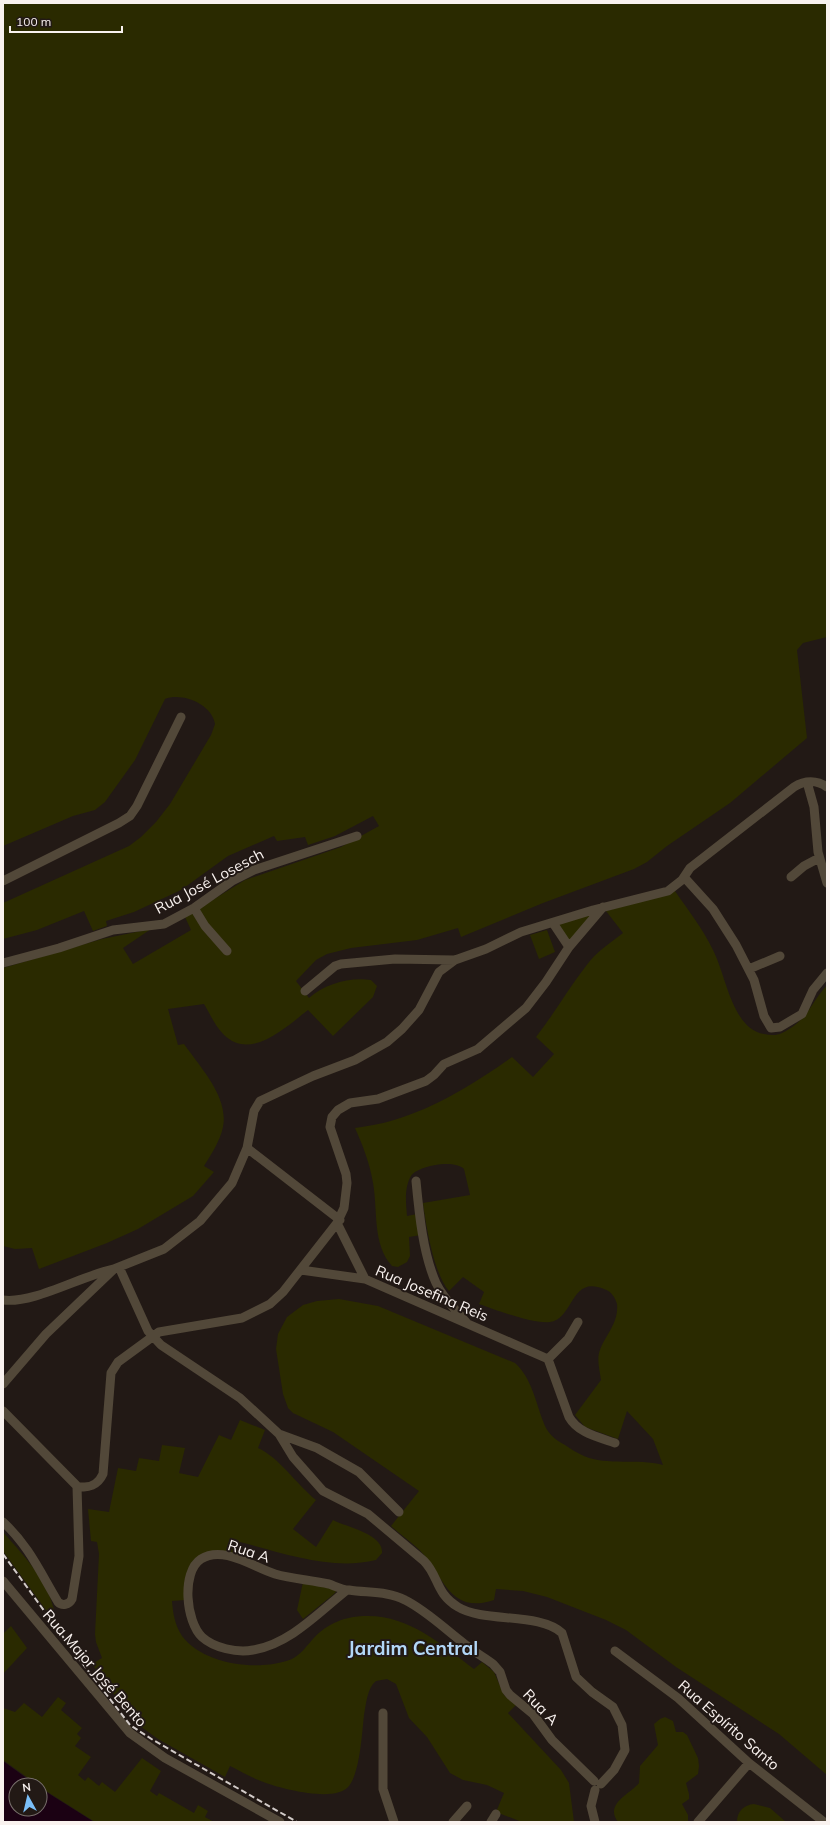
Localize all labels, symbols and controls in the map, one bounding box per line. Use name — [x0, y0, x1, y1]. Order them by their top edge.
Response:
scale bar — [10, 8, 122, 34]
text: 100 m — [16, 14, 51, 29]
street label: Rua José Losesch — [151, 844, 267, 918]
street label: Rua Josefina Reis — [373, 1261, 491, 1325]
street label: Rua A — [226, 1535, 272, 1567]
street label: Rua Major José Bento — [39, 1605, 151, 1731]
district label: Jardim Central — [348, 1636, 478, 1660]
street label: Rua Espírito Santo — [674, 1676, 784, 1774]
street label: Rua A — [519, 1685, 563, 1729]
north arrow — [8, 1777, 48, 1817]
text: N — [22, 1780, 32, 1795]

